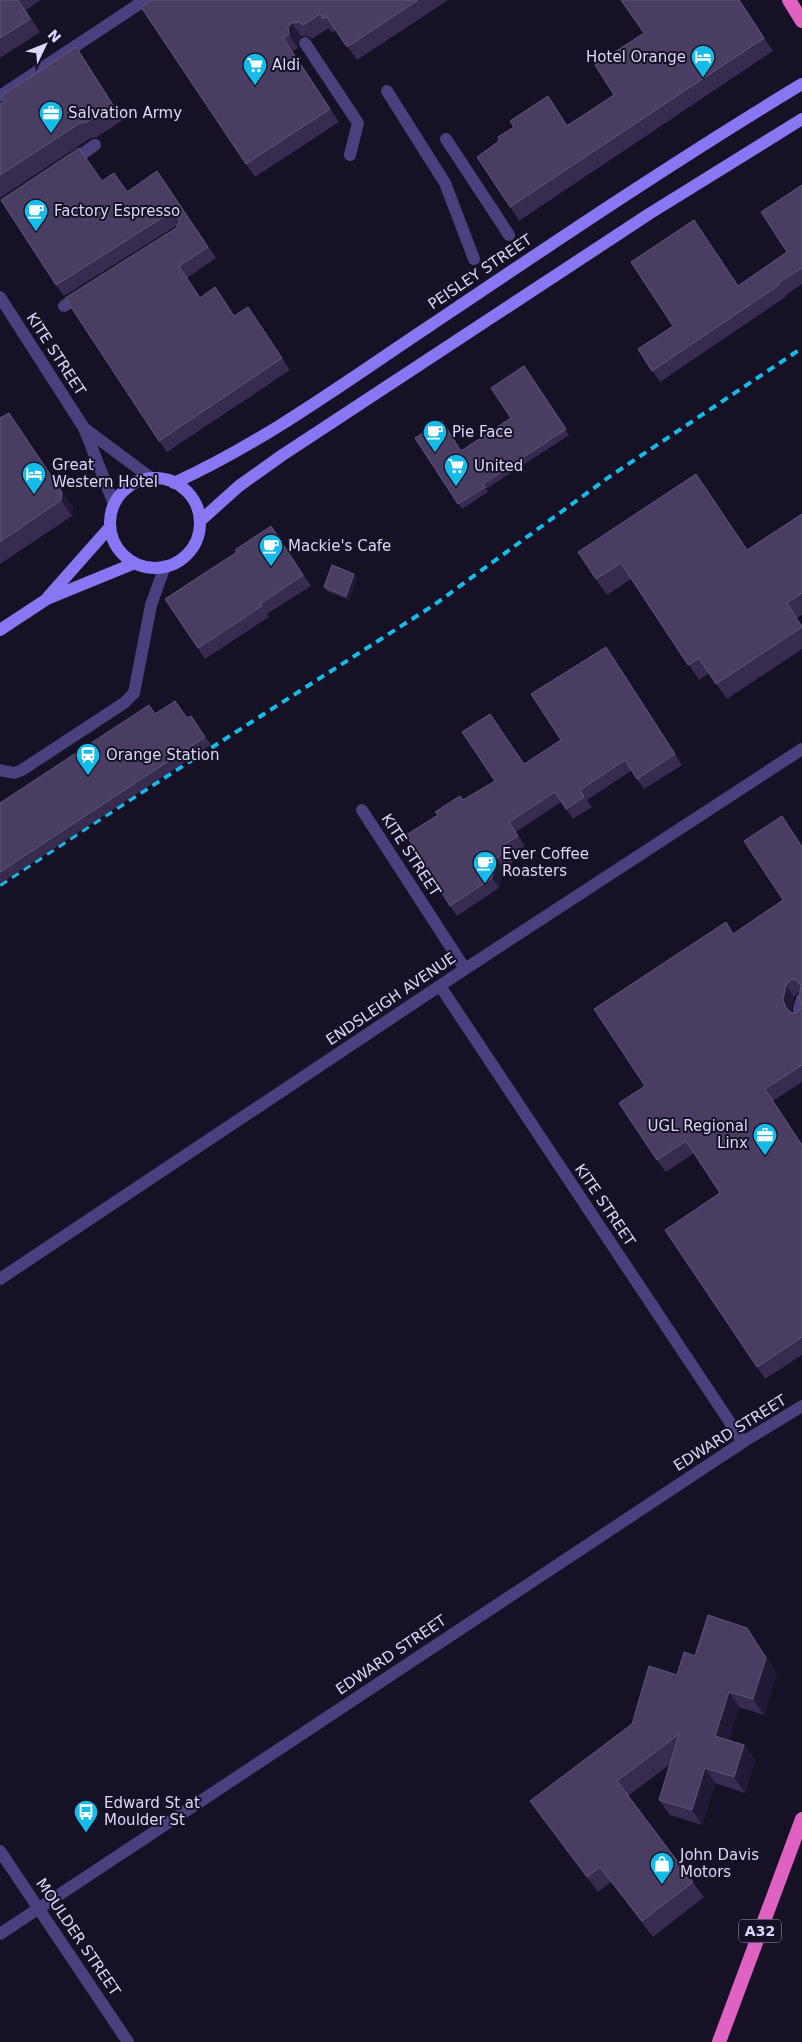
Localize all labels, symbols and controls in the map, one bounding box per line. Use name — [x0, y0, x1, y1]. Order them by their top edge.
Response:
north arrow — [20, 20, 70, 70]
text: N — [45, 26, 64, 46]
hotel icon: Hotel Orange — [690, 44, 716, 78]
place label: Hotel Orange — [586, 48, 686, 66]
supermarket icon: Aldi — [242, 52, 268, 86]
place label: Aldi — [272, 56, 300, 74]
office icon: Salvation Army — [38, 100, 64, 134]
place label: Salvation Army — [68, 104, 182, 122]
cafe icon: Factory Espresso — [23, 198, 49, 232]
place label: Factory Espresso — [54, 202, 180, 220]
street label: PEISLEY STREET — [425, 230, 536, 313]
street label: KITE STREET — [23, 309, 90, 399]
cafe icon: Pie Face — [422, 419, 448, 453]
place label: Pie Face — [452, 423, 513, 441]
supermarket icon: United — [443, 453, 469, 487]
place label: Great Western Hotel — [52, 456, 158, 491]
place label: United — [474, 457, 523, 475]
hotel icon: Great Western Hotel — [21, 461, 47, 495]
cafe icon: Mackie's Cafe — [258, 533, 284, 567]
place label: Mackie's Cafe — [288, 537, 391, 555]
station icon: Orange Station — [75, 742, 101, 776]
place label: Orange Station — [106, 746, 220, 764]
street label: KITE STREET — [378, 810, 445, 900]
place label: Ever Coffee Roasters — [502, 845, 589, 880]
cafe icon: Ever Coffee Roasters — [472, 850, 498, 884]
street label: ENDSLEIGH AVENUE — [323, 949, 459, 1049]
place label: UGL Regional Linx — [648, 1117, 748, 1152]
office icon: UGL Regional Linx — [752, 1122, 778, 1156]
street label: KITE STREET — [571, 1161, 639, 1250]
street label: EDWARD STREET — [670, 1391, 790, 1475]
street label: EDWARD STREET — [332, 1611, 450, 1699]
place label: Edward St at Moulder St — [104, 1794, 200, 1829]
bus stop icon: Edward St at Moulder St — [73, 1799, 99, 1833]
place label: John Davis Motors — [679, 1846, 759, 1881]
shop icon: John Davis Motors — [649, 1851, 675, 1885]
street label: MOULDER STREET — [32, 1875, 124, 2000]
road number: A32 — [739, 1920, 781, 1942]

